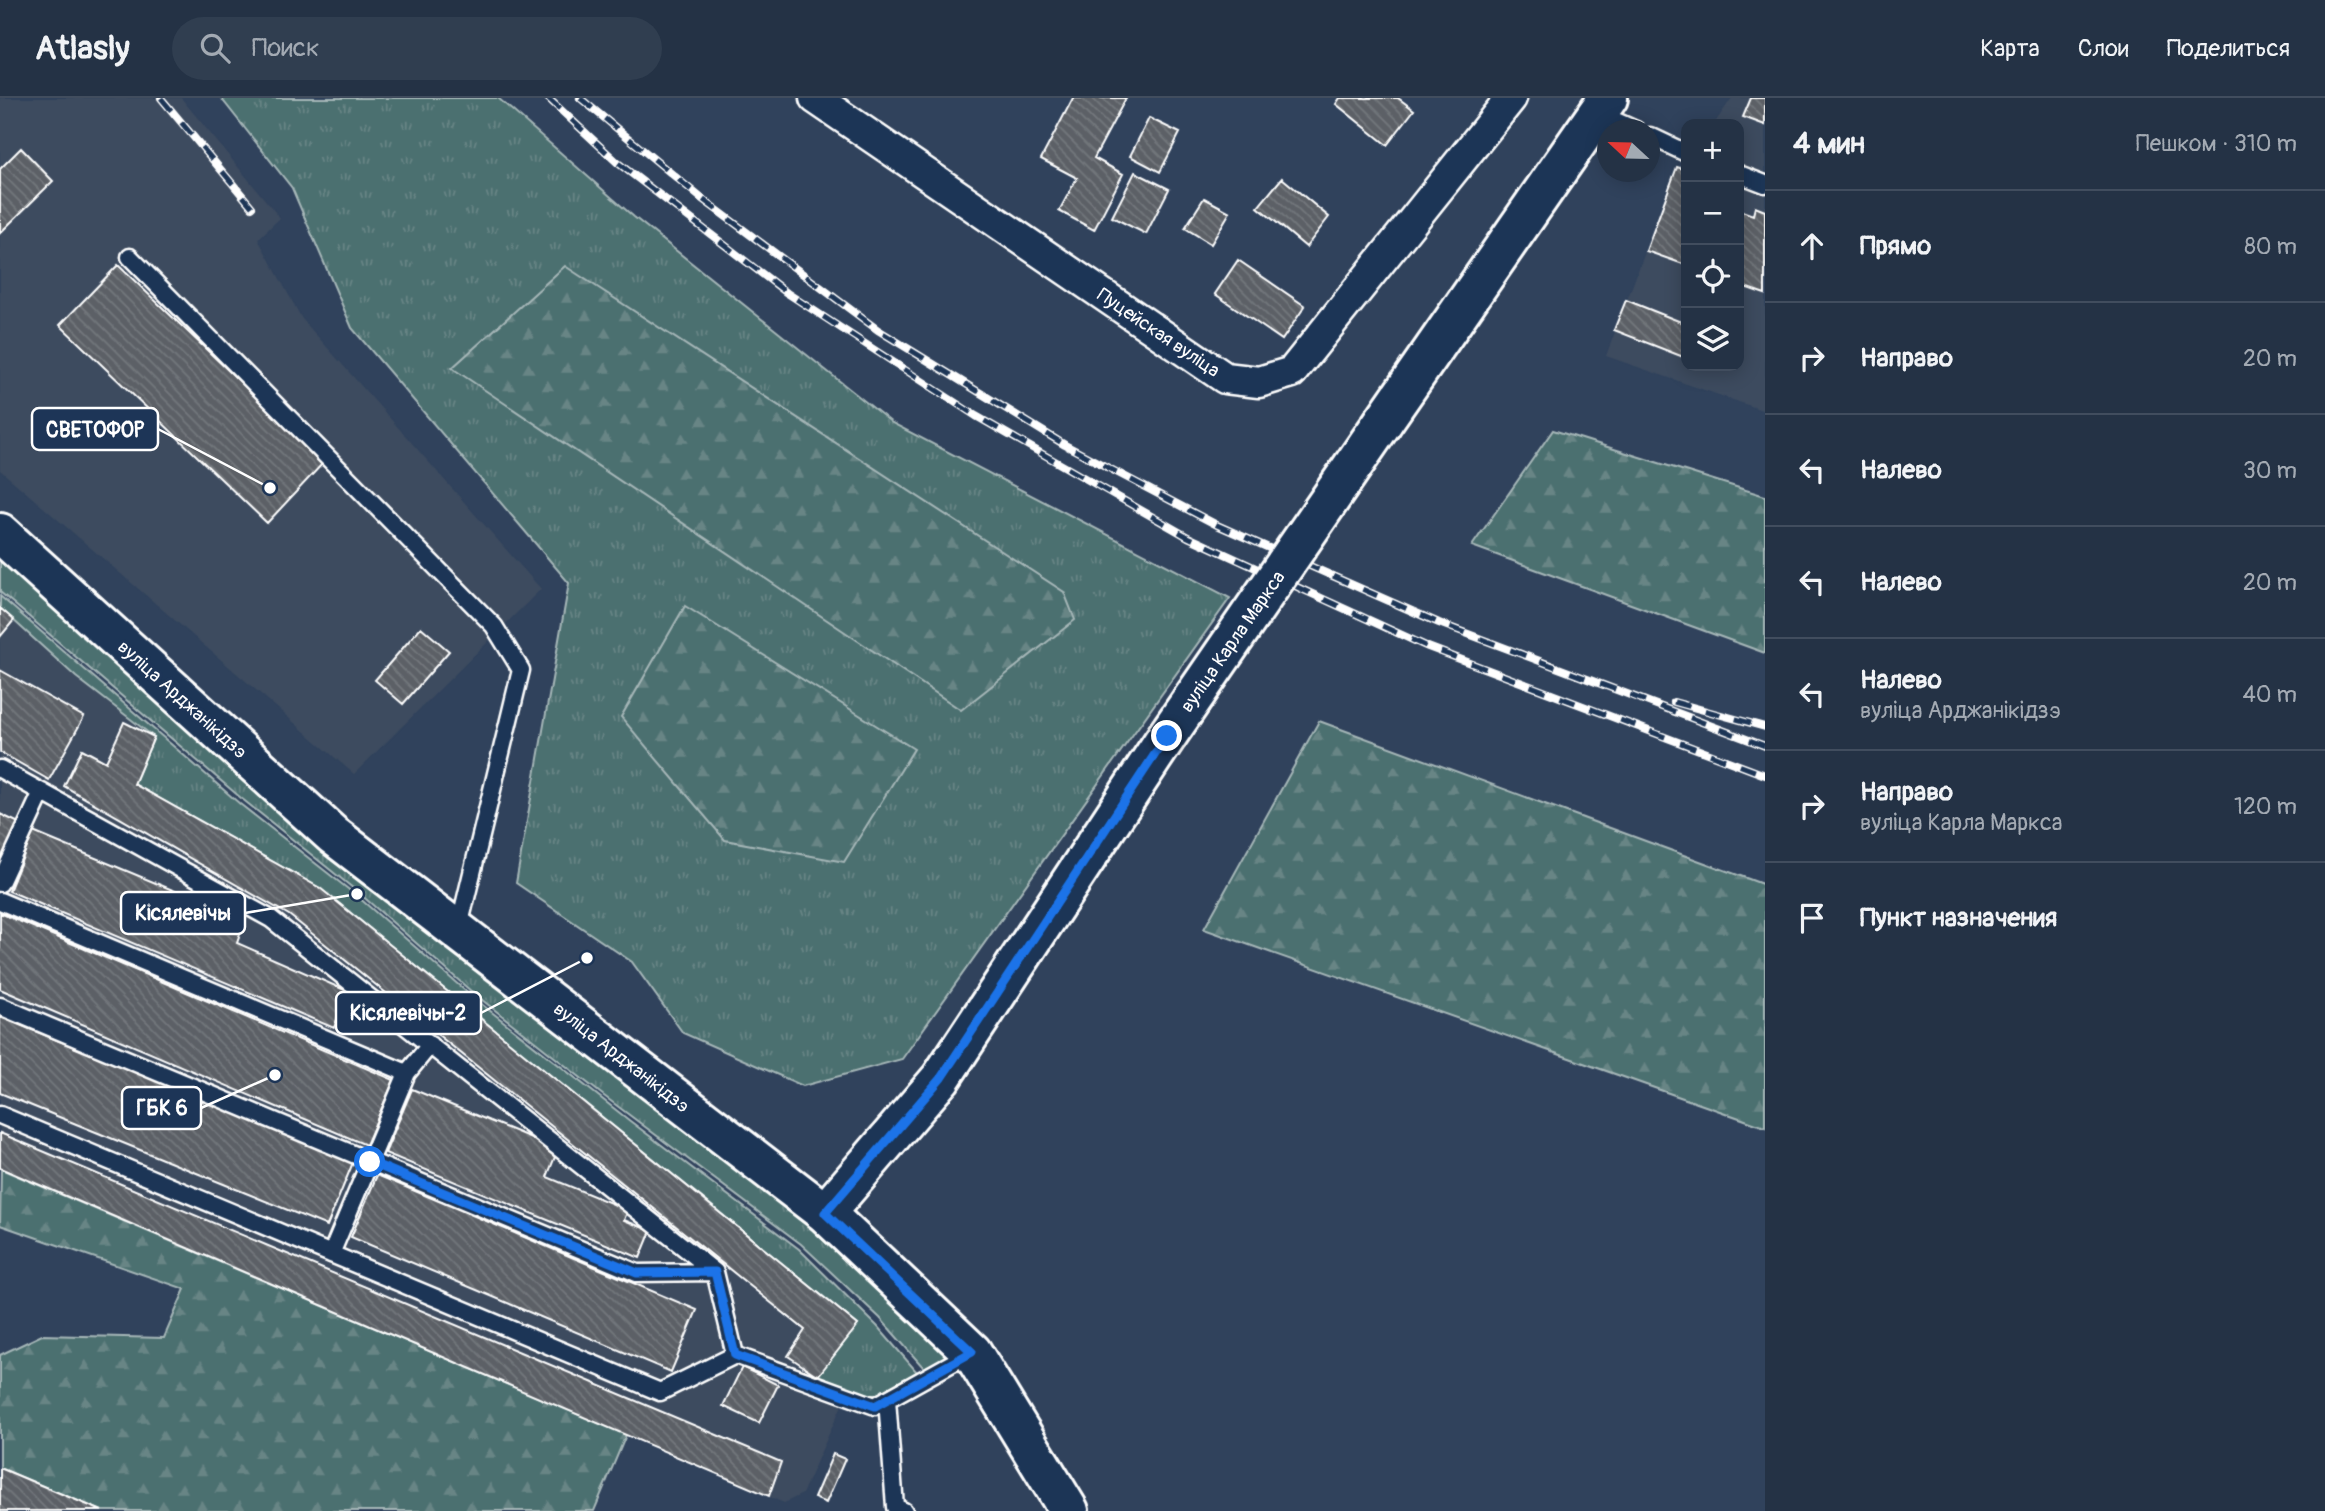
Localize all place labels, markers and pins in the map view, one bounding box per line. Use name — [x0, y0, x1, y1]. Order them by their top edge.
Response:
callout: СВЕТОФОР — [32, 408, 158, 450]
callout: Кісялевічы — [121, 892, 245, 934]
callout: Кісялевічы-2 — [336, 992, 481, 1034]
callout: ГБК 6 — [122, 1087, 201, 1129]

